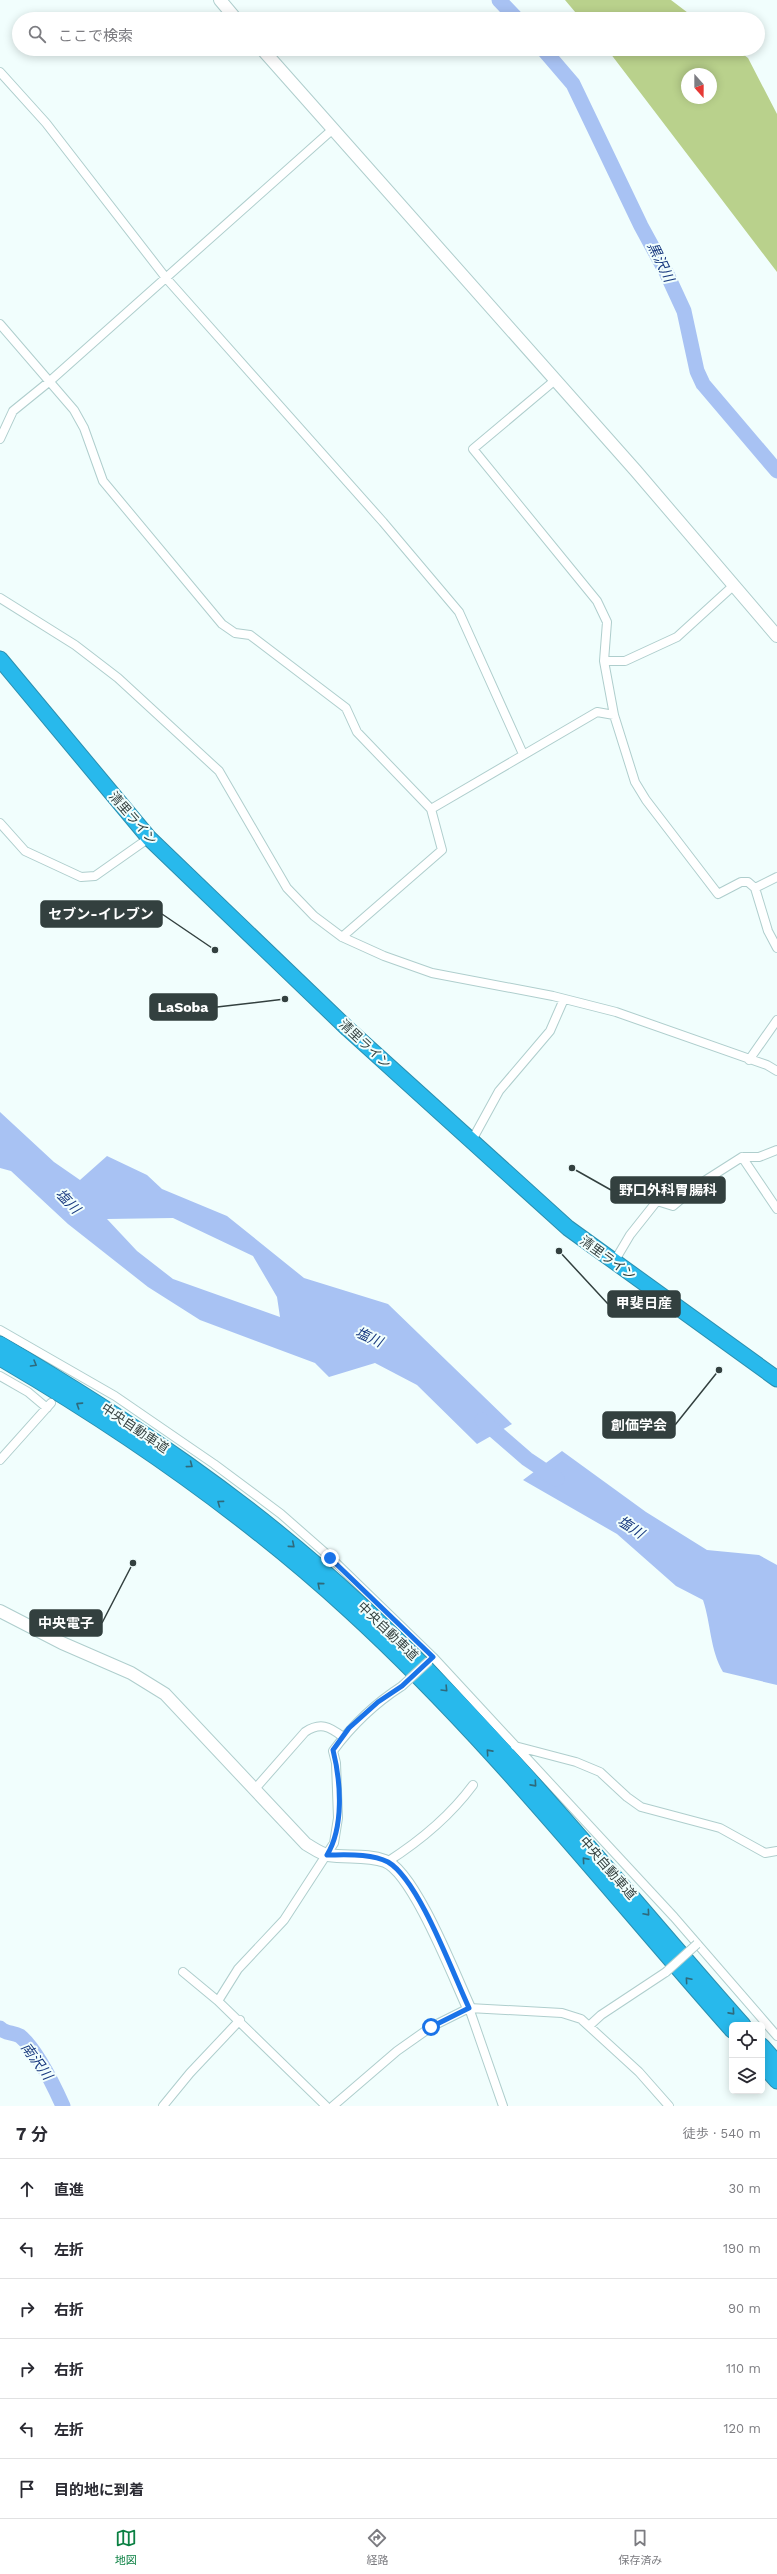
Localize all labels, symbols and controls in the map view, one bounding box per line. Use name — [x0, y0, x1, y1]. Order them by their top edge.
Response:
search box — [12, 12, 765, 56]
icon: search — [26, 23, 48, 45]
text: ここで検索 — [58, 27, 133, 45]
north arrow — [681, 68, 717, 104]
water label: 黒沢川 — [645, 240, 678, 286]
street label: 清里ライン — [106, 789, 160, 847]
callout: セブン-イレブン — [41, 901, 162, 927]
text: セブン-イレブン — [48, 906, 154, 922]
callout: LaSoba — [150, 994, 217, 1020]
text: LaSoba — [158, 999, 209, 1015]
street label: 清里ライン — [336, 1016, 394, 1072]
callout: 野口外科胃腸科 — [611, 1177, 725, 1203]
text: 野口外科胃腸科 — [619, 1182, 717, 1198]
water label: 塩川 — [53, 1185, 85, 1218]
street label: 清里ライン — [577, 1233, 639, 1283]
callout: 甲斐日産 — [608, 1291, 680, 1317]
text: 甲斐日産 — [616, 1295, 672, 1311]
water label: 塩川 — [353, 1324, 387, 1351]
one-way arrow — [30, 1360, 37, 1367]
street label: 中央自動車道 — [98, 1400, 172, 1456]
one-way arrow — [76, 1403, 83, 1410]
callout: 創価学会 — [603, 1412, 675, 1438]
text: 創価学会 — [611, 1417, 667, 1433]
one-way arrow — [185, 1461, 192, 1468]
one-way arrow — [217, 1500, 224, 1507]
water label: 塩川 — [615, 1513, 649, 1542]
one-way arrow — [288, 1540, 295, 1547]
route end — [321, 1549, 339, 1567]
one-way arrow — [317, 1583, 325, 1590]
street label: 中央自動車道 — [355, 1599, 421, 1663]
callout: 中央電子 — [30, 1610, 102, 1636]
text: 中央電子 — [38, 1615, 94, 1631]
one-way arrow — [441, 1684, 448, 1692]
one-way arrow — [487, 1750, 494, 1757]
one-way arrow — [529, 1779, 537, 1787]
street label: 中央自動車道 — [577, 1834, 639, 1902]
one-way arrow — [582, 1857, 589, 1865]
one-way arrow — [643, 1909, 650, 1916]
one-way arrow — [686, 1977, 693, 1984]
one-way arrow — [727, 2007, 735, 2015]
route start — [422, 2018, 440, 2036]
map controls — [729, 2022, 765, 2094]
button: locate — [729, 2022, 765, 2058]
water label: 南沢川 — [18, 2039, 57, 2084]
button: layers — [729, 2058, 765, 2094]
text: 7 分 — [16, 2124, 48, 2144]
text: 徒歩 · 540 m — [683, 2126, 761, 2141]
icon: ahead — [16, 2178, 38, 2200]
text: 直進 — [54, 2181, 84, 2199]
text: 30 m — [729, 2181, 761, 2196]
icon: left — [16, 2238, 38, 2260]
text: 左折 — [54, 2241, 84, 2259]
text: 190 m — [723, 2241, 761, 2256]
icon: right — [16, 2298, 38, 2320]
text: 右折 — [54, 2301, 84, 2319]
text: 90 m — [728, 2301, 761, 2316]
icon: right — [16, 2358, 38, 2380]
text: 右折 — [54, 2361, 84, 2379]
text: 110 m — [726, 2361, 761, 2376]
icon: left — [16, 2418, 38, 2440]
text: 左折 — [54, 2421, 84, 2439]
text: 120 m — [723, 2421, 761, 2436]
icon: arrive — [16, 2478, 38, 2500]
text: 目的地に到着 — [54, 2481, 144, 2499]
tab: 地図 — [115, 2527, 137, 2567]
tab: 経路 — [366, 2527, 388, 2567]
tab: 保存済み — [618, 2527, 662, 2567]

